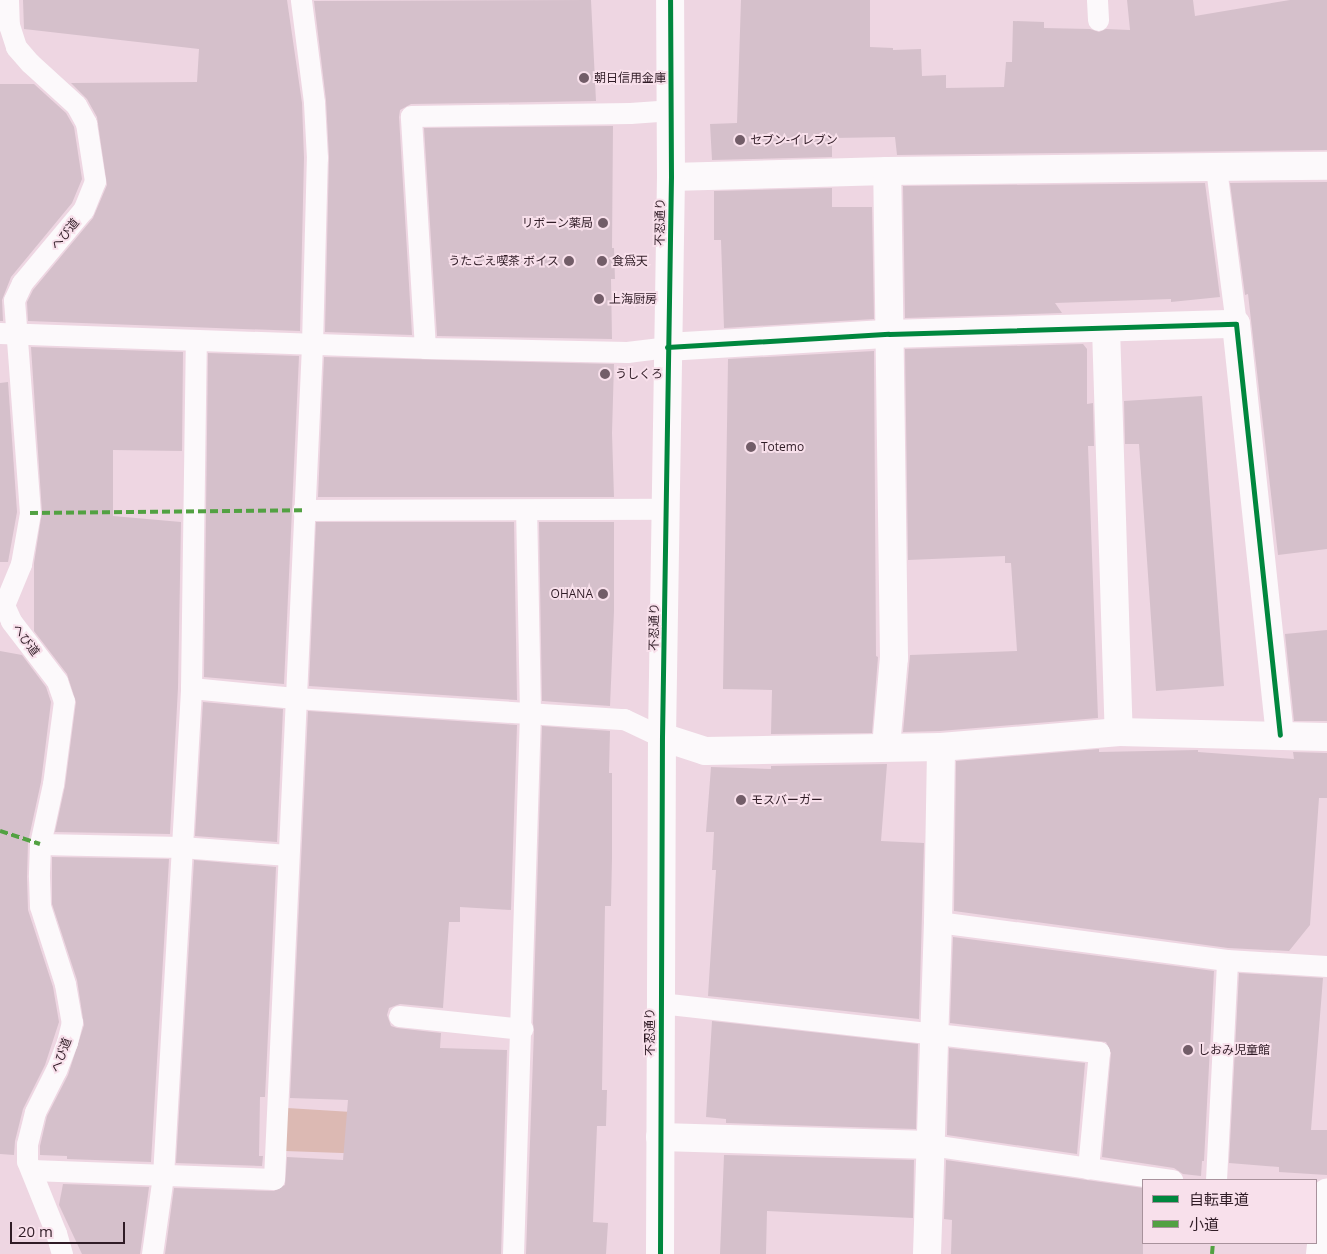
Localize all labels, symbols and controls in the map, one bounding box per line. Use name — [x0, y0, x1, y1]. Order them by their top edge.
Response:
place label: 朝日信用金庫 — [594, 71, 666, 85]
marker: 朝日信用金庫 — [578, 72, 590, 84]
place label: セブン-イレブン — [750, 133, 838, 147]
marker: セブン-イレブン — [734, 134, 746, 146]
street label: 不忍通り — [652, 198, 668, 246]
street label: へび道 — [48, 215, 82, 253]
place label: リボーン薬局 — [521, 216, 593, 230]
marker: リボーン薬局 — [597, 217, 609, 229]
place label: うたごえ喫茶 ボイス — [448, 254, 559, 268]
place label: 食爲天 — [612, 254, 648, 268]
marker: うたごえ喫茶 ボイス — [563, 255, 575, 267]
marker: 食爲天 — [596, 255, 608, 267]
place label: 上海厨房 — [609, 292, 657, 306]
marker: 上海厨房 — [593, 293, 605, 305]
place label: うしくろ — [615, 367, 663, 381]
marker: うしくろ — [599, 368, 611, 380]
place label: Totemo — [761, 440, 804, 454]
marker: Totemo — [745, 441, 757, 453]
place label: OHANA — [551, 587, 593, 601]
marker: OHANA — [597, 588, 609, 600]
street label: 不忍通り — [646, 603, 662, 651]
street label: へび道 — [9, 621, 43, 659]
place label: モスバーガー — [751, 793, 823, 807]
marker: モスバーガー — [735, 794, 747, 806]
street label: 不忍通り — [643, 1008, 657, 1056]
street label: へび道 — [48, 1036, 74, 1074]
place label: しおみ児童館 — [1198, 1043, 1270, 1057]
marker: しおみ児童館 — [1182, 1044, 1194, 1056]
legend — [1142, 1179, 1317, 1244]
text: 自転車道 — [1189, 1189, 1249, 1209]
scale bar — [12, 1212, 128, 1244]
text: 小道 — [1189, 1214, 1219, 1234]
text: 20 m — [18, 1221, 53, 1241]

